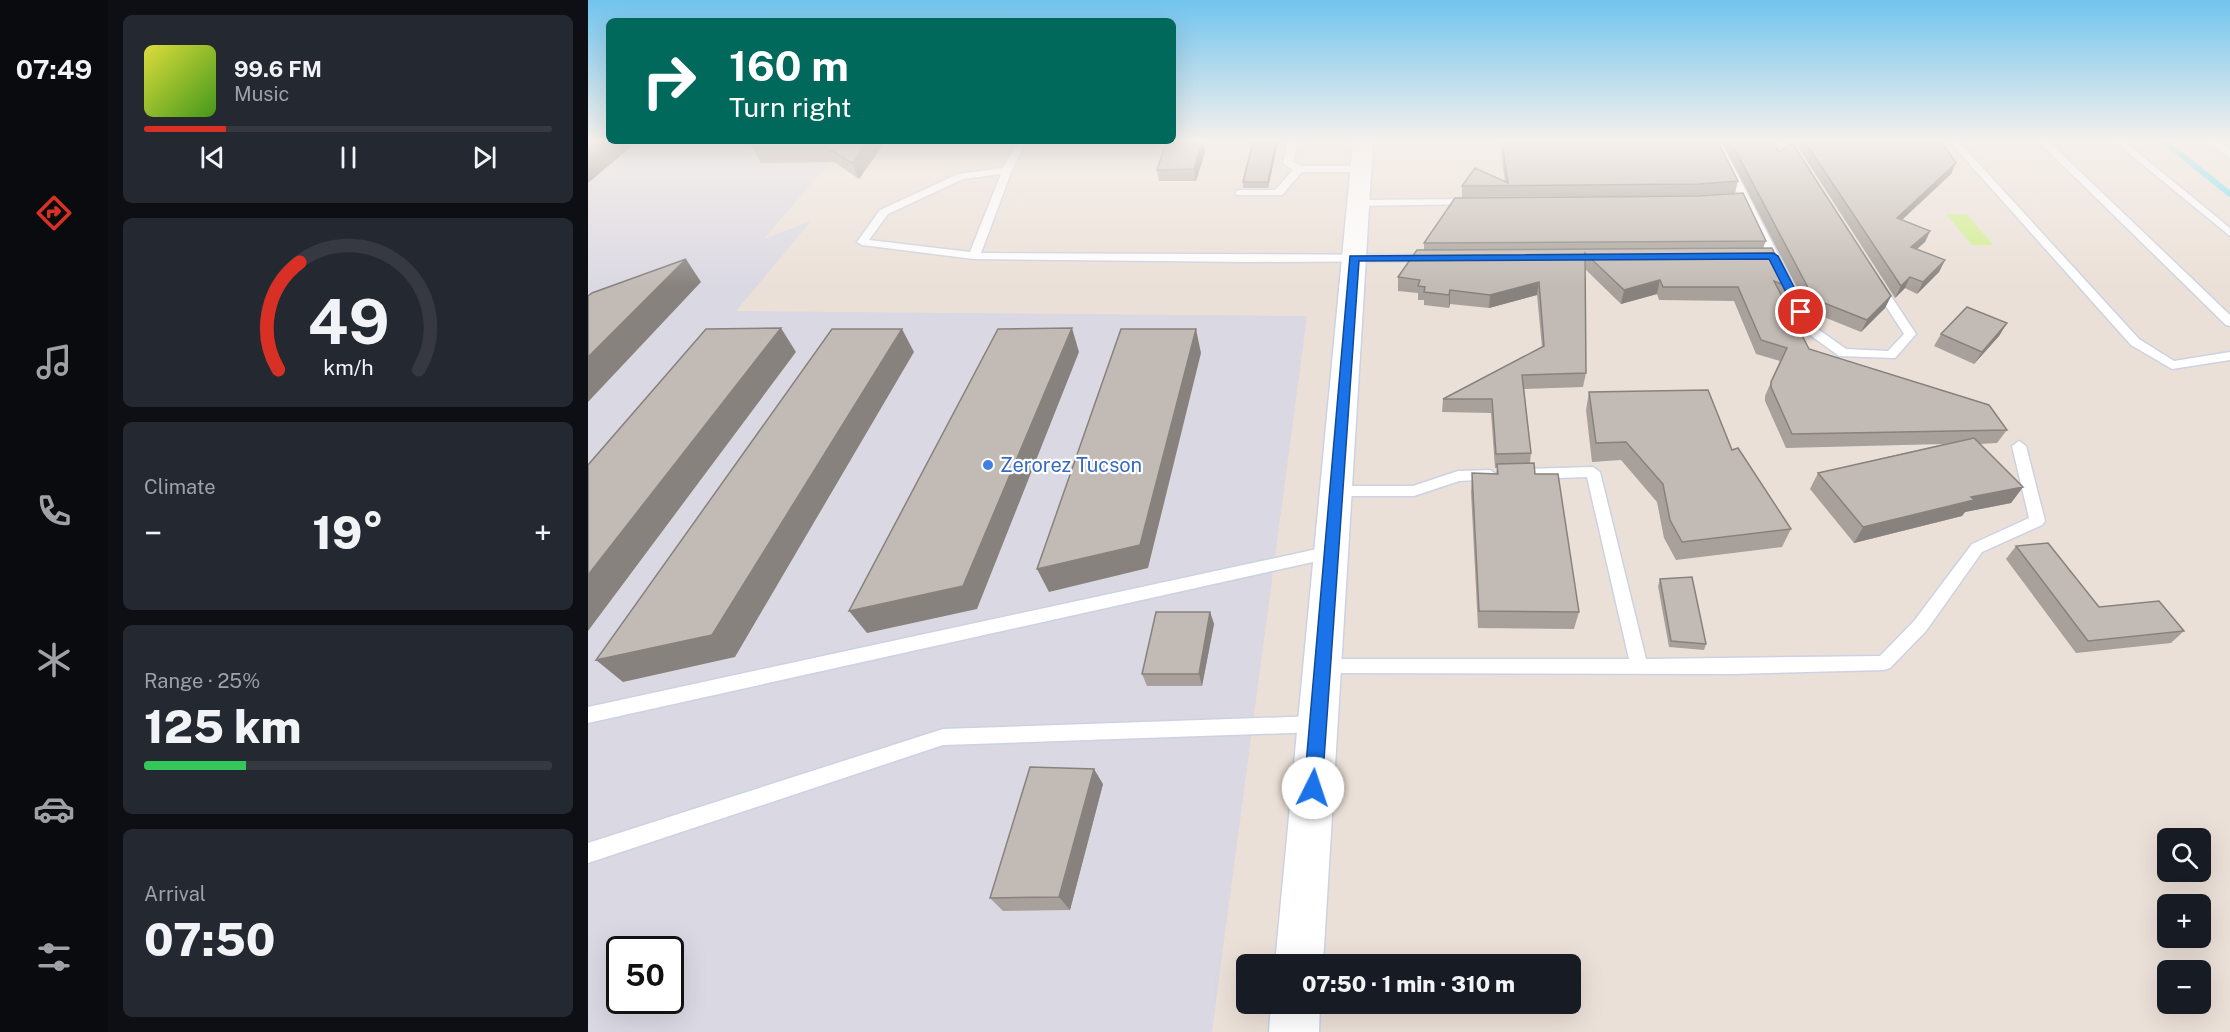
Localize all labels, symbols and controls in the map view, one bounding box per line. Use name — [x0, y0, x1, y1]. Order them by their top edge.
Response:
text: 160 m — [729, 41, 849, 90]
icon: right — [630, 42, 708, 120]
text: 07:49 — [16, 53, 92, 85]
text: 99.6 FM — [234, 56, 322, 82]
text: Music — [234, 82, 289, 106]
text: Turn right — [729, 91, 852, 123]
icon: previous — [196, 141, 229, 174]
icon: pause — [332, 141, 365, 174]
icon: next — [468, 141, 501, 174]
icon: directions — [33, 192, 75, 234]
text: 49 — [307, 285, 389, 358]
pin — [1775, 286, 1826, 337]
icon: arrive — [1784, 295, 1817, 328]
icon: music — [33, 341, 75, 383]
text: km/h — [323, 355, 373, 380]
place label: Zerorez Tucson — [1000, 453, 1142, 477]
marker: Zerorez Tucson — [981, 458, 995, 472]
text: Climate — [144, 475, 216, 499]
icon: phone — [33, 490, 75, 532]
text: 19° — [312, 506, 384, 559]
text: − — [144, 514, 162, 552]
text: + — [534, 514, 552, 552]
icon: climate — [33, 639, 75, 681]
text: Range · 25% — [144, 669, 260, 693]
text: 125 km — [144, 700, 301, 753]
position arrow — [1281, 756, 1345, 820]
icon: car — [33, 788, 75, 830]
map controls — [2157, 828, 2211, 1014]
button: search — [2157, 828, 2211, 882]
text: Arrival — [144, 882, 206, 906]
button: + — [2157, 894, 2211, 948]
text: 07:50 — [144, 913, 275, 966]
icon: filters — [33, 936, 75, 978]
speed limit sign: 50 — [606, 936, 684, 1014]
button: − — [2157, 960, 2211, 1014]
text: 07:50 · 1 min · 310 m — [1302, 971, 1515, 997]

